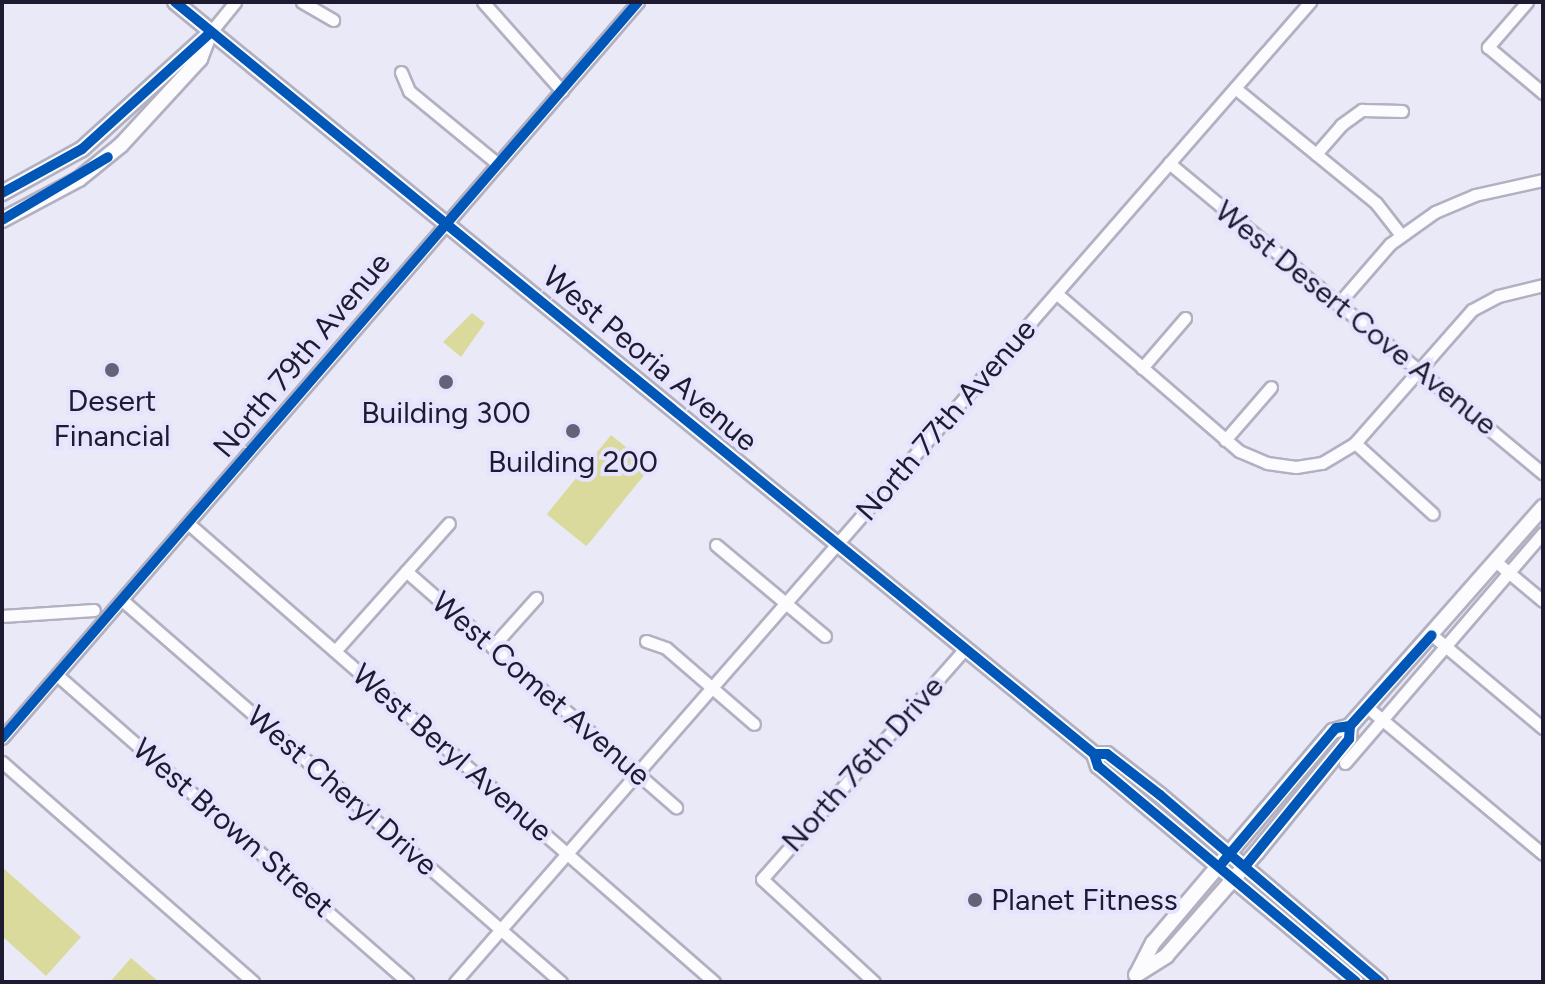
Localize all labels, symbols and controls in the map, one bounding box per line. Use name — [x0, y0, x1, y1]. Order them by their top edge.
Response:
street label: West Desert Cove Avenue — [1208, 193, 1504, 443]
street label: North 79th Avenue — [206, 245, 398, 465]
street label: West Peoria Avenue — [535, 259, 765, 459]
street label: North 77th Avenue — [849, 312, 1043, 528]
marker: Desert Financial — [103, 361, 121, 379]
marker: Building 300 — [437, 373, 455, 391]
place label: Desert Financial — [53, 383, 171, 454]
place label: Building 300 — [361, 395, 531, 431]
marker: Building 200 — [564, 422, 582, 440]
place label: Building 200 — [488, 444, 658, 480]
street label: West Comet Avenue — [424, 584, 658, 794]
street label: West Beryl Avenue — [345, 656, 559, 850]
street label: North 76th Drive — [775, 669, 951, 859]
street label: West Cheryl Drive — [239, 698, 445, 884]
street label: West Brown Street — [125, 731, 341, 925]
place label: Planet Fitness — [991, 882, 1178, 918]
marker: Planet Fitness — [966, 891, 984, 909]

